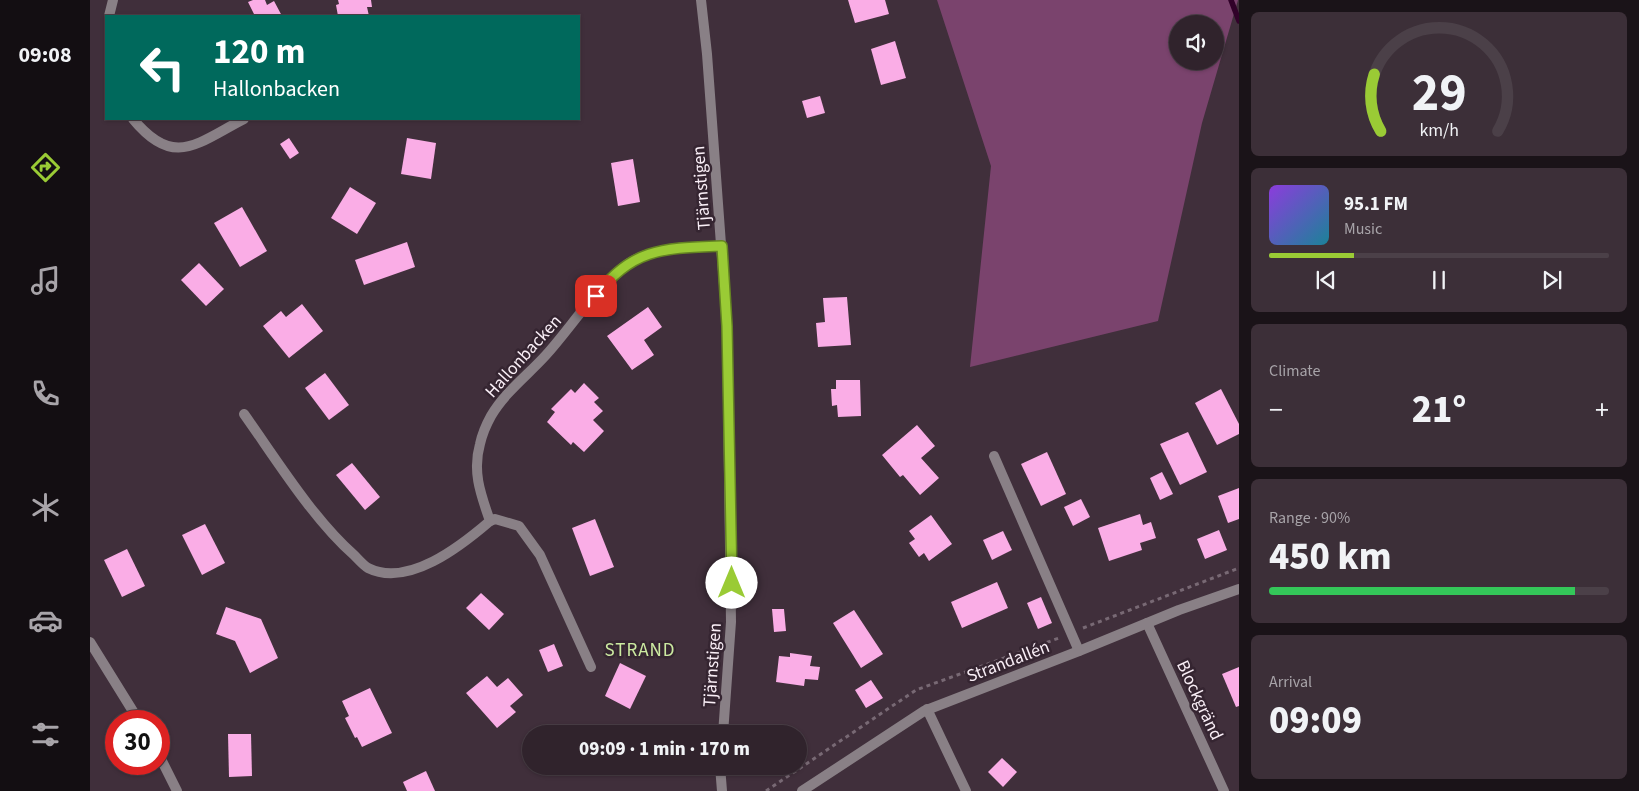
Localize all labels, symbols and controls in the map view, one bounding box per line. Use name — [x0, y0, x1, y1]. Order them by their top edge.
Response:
map controls — [1169, 15, 1224, 70]
button: sound — [1169, 15, 1224, 70]
text: 120 m — [213, 27, 305, 77]
icon: left — [130, 35, 195, 100]
text: 09:08 — [18, 39, 72, 71]
text: 29 — [1412, 57, 1466, 131]
text: Hallonbacken — [213, 73, 340, 105]
text: km/h — [1419, 118, 1459, 143]
street label: Tjärnstigen — [686, 145, 717, 231]
icon: directions — [28, 150, 63, 185]
text: 95.1 FM — [1344, 191, 1408, 218]
text: Music — [1344, 218, 1382, 240]
icon: music — [28, 263, 63, 298]
icon: previous — [1312, 266, 1340, 294]
icon: pause — [1425, 266, 1453, 294]
icon: next — [1538, 266, 1566, 294]
pin — [575, 275, 617, 317]
icon: arrive — [582, 282, 610, 310]
street label: Hallonbacken — [479, 309, 567, 403]
text: Climate — [1269, 360, 1320, 382]
icon: phone — [28, 376, 63, 411]
text: 21° — [1412, 383, 1466, 437]
text: − — [1269, 390, 1283, 430]
text: + — [1595, 390, 1609, 430]
icon: climate — [28, 490, 63, 525]
text: Range · 90% — [1269, 507, 1350, 529]
text: 450 km — [1269, 530, 1391, 584]
position arrow — [705, 556, 757, 608]
icon: car — [28, 603, 63, 638]
street label: Tjärnstigen — [697, 622, 728, 708]
street label: Strandallén — [963, 634, 1053, 689]
district label: STRAND — [605, 637, 676, 664]
street label: Blockgränd — [1170, 656, 1229, 744]
text: Arrival — [1269, 671, 1312, 693]
text: 09:09 — [1269, 694, 1362, 748]
speed limit sign: 30 — [105, 710, 170, 775]
icon: filters — [28, 717, 63, 752]
text: 09:09 · 1 min · 170 m — [579, 736, 750, 763]

